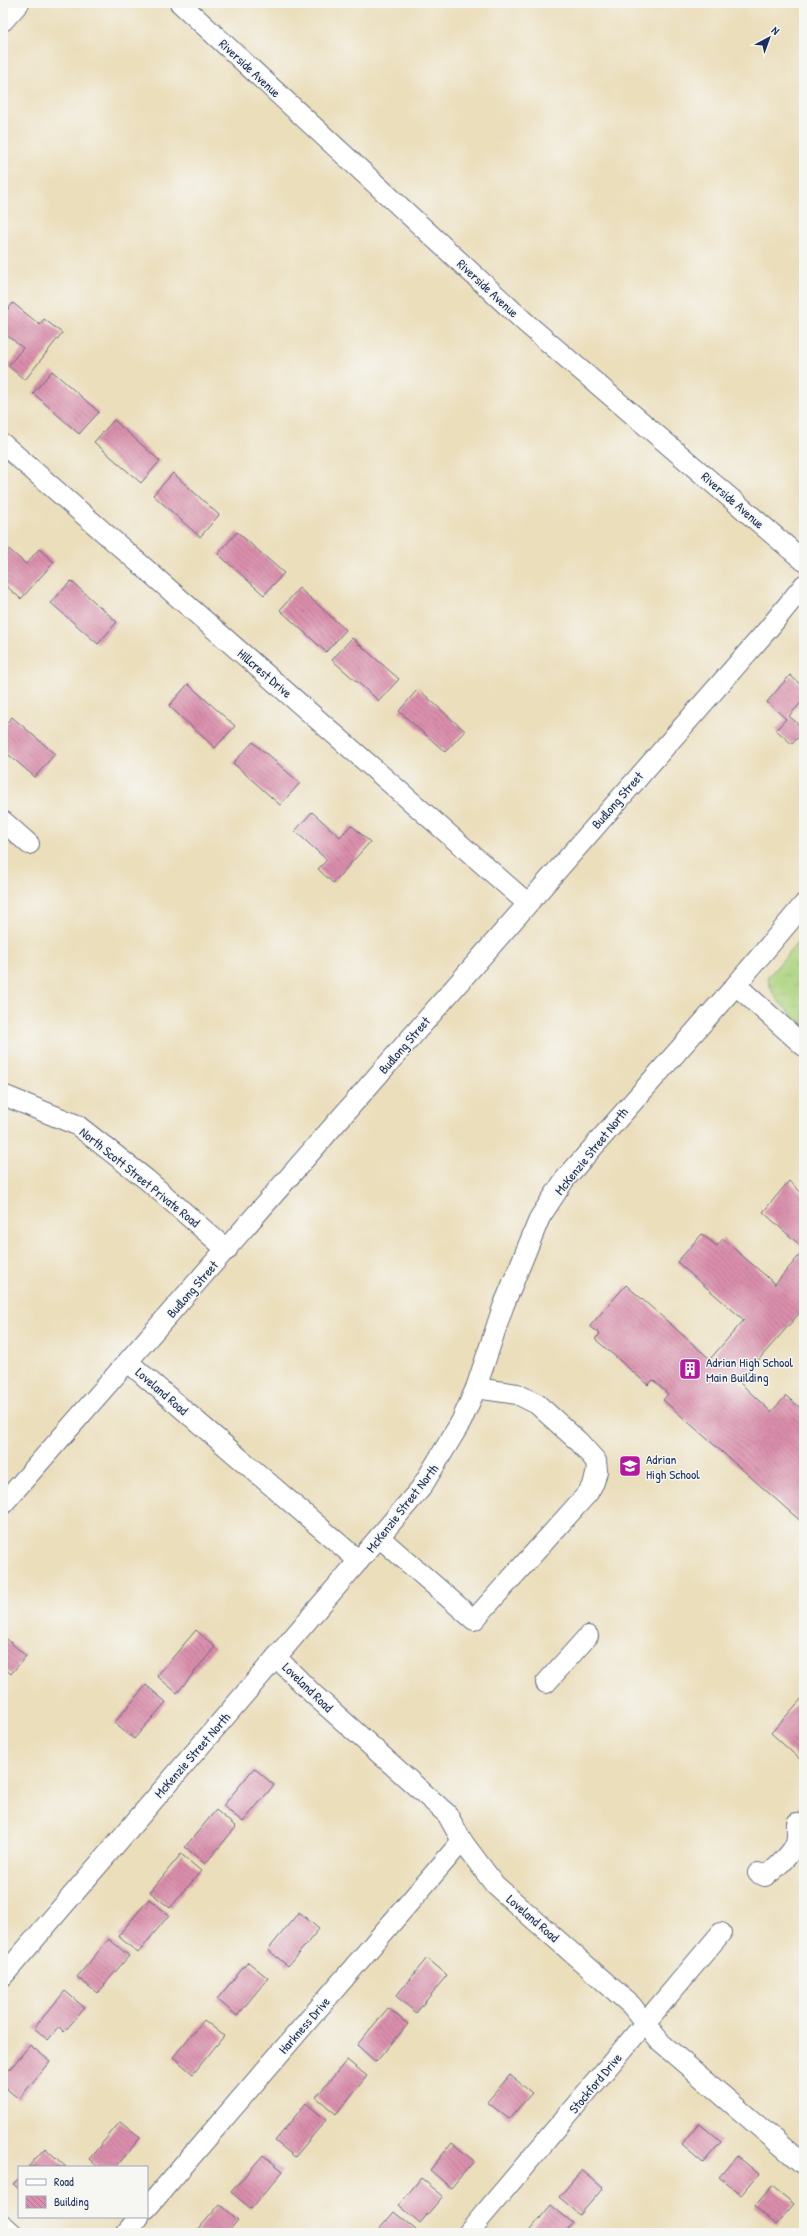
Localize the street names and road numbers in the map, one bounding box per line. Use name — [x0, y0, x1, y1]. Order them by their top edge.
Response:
street label: Riverside Avenue — [215, 35, 285, 101]
street label: Riverside Avenue — [453, 255, 523, 321]
street label: Riverside Avenue — [698, 468, 768, 532]
street label: Hillcrest Drive — [234, 644, 296, 702]
street label: Budlong Street — [587, 767, 647, 833]
street label: Budlong Street — [374, 1012, 434, 1078]
street label: McKenzie Street North — [550, 1103, 632, 1198]
street label: North Scott Street Private Road — [76, 1123, 204, 1231]
street label: Budlong Street — [162, 1256, 222, 1322]
street label: Loveland Road — [132, 1363, 192, 1419]
street label: McKenzie Street North — [362, 1460, 443, 1556]
street label: Loveland Road — [279, 1658, 337, 1716]
street label: McKenzie Street North — [150, 1708, 234, 1802]
street label: Loveland Road — [503, 1890, 563, 1946]
street label: Harkness Drive — [274, 1993, 334, 2057]
street label: Stockford Drive — [564, 2049, 626, 2117]

